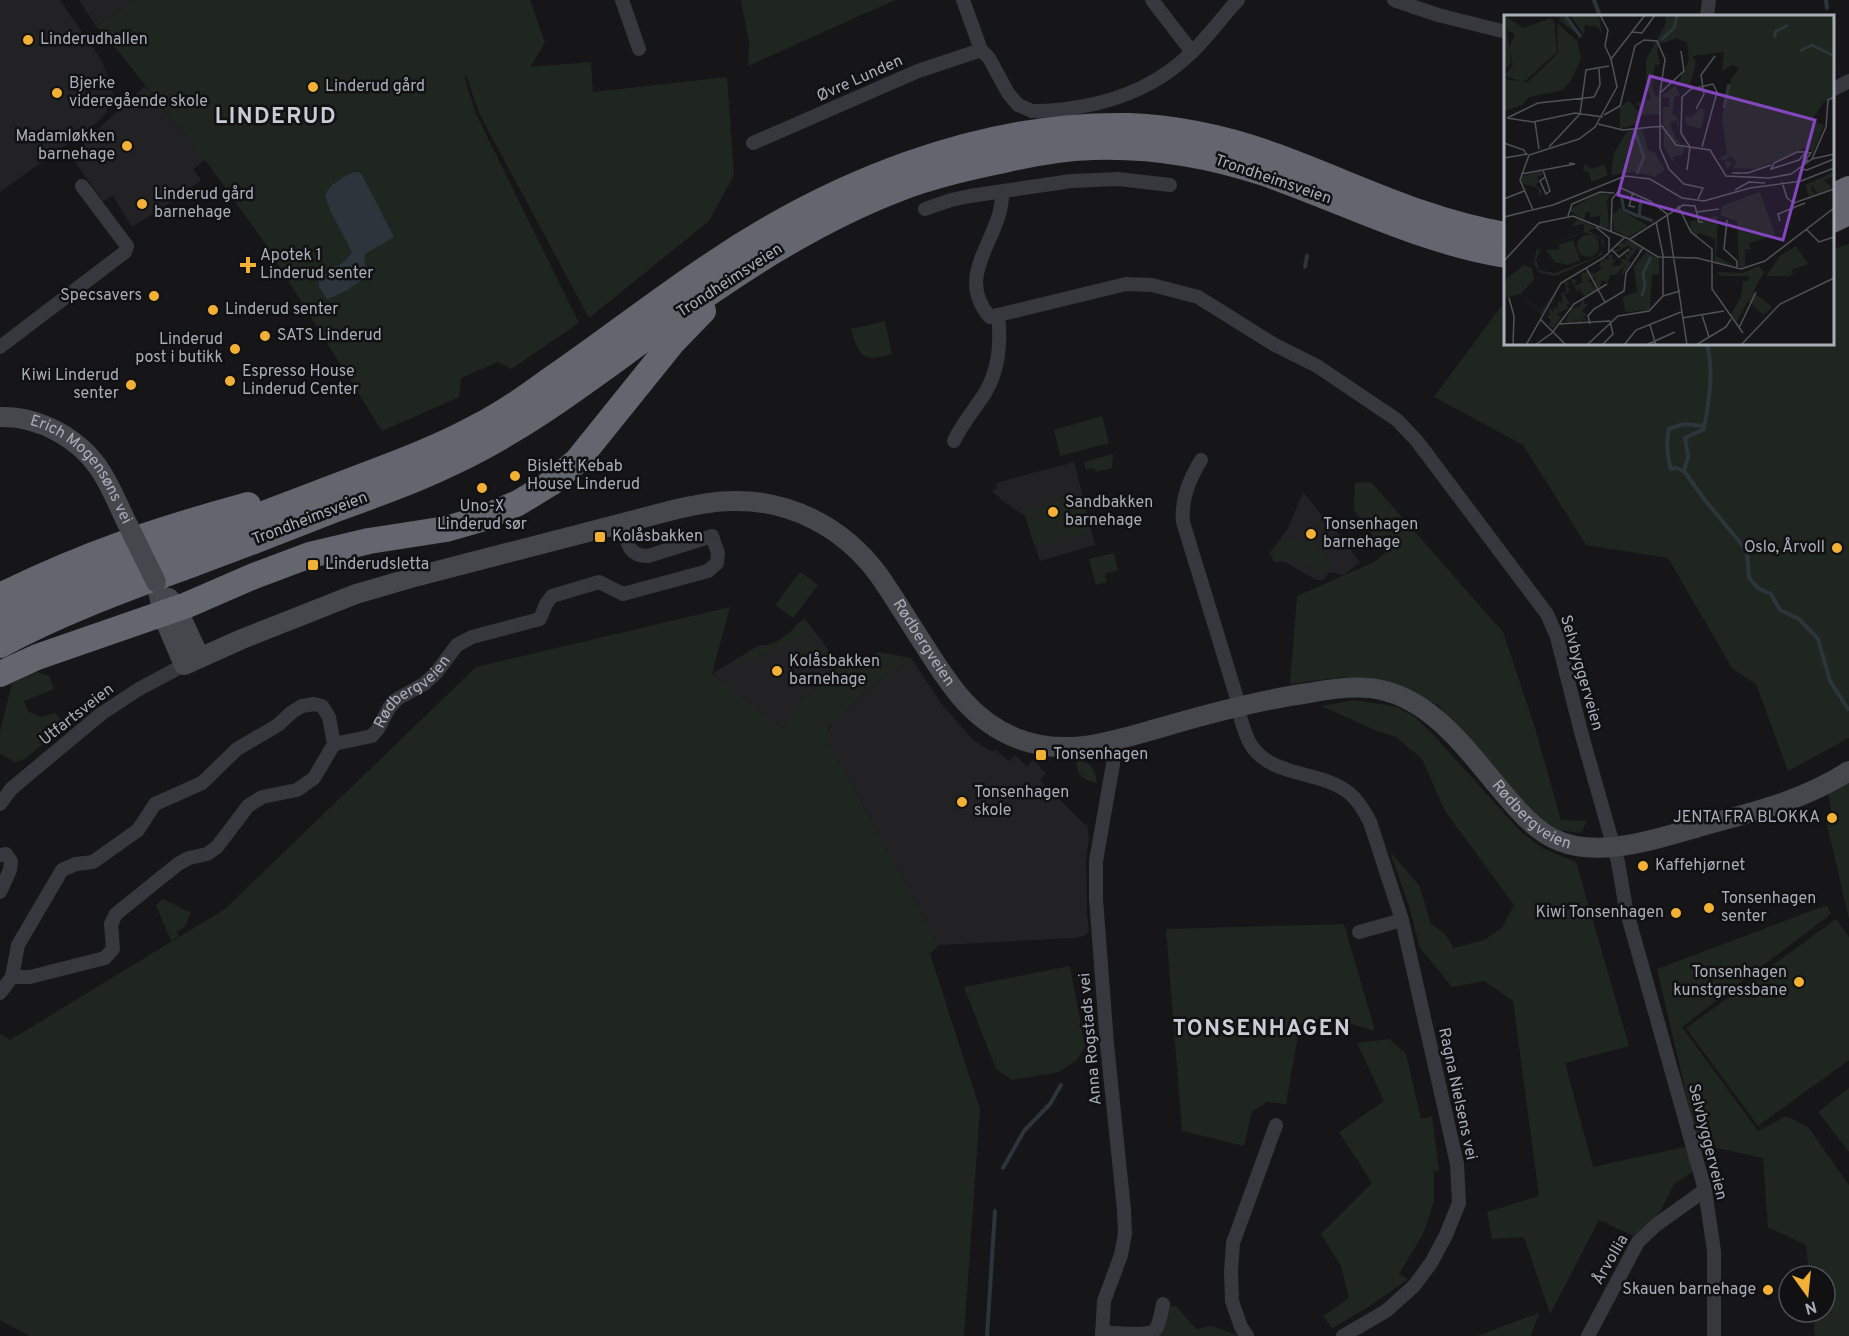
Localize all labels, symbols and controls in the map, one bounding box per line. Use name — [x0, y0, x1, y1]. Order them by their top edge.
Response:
inset map — [1504, 15, 1834, 345]
place label: Linderudhallen — [40, 30, 148, 50]
marker: Linderudhallen — [21, 33, 35, 47]
street label: Øvre Lunden — [814, 51, 906, 107]
place label: Bjerke videregående skole — [69, 74, 208, 112]
place label: Linderud gård — [325, 77, 425, 97]
marker: Linderud gård — [306, 80, 320, 94]
marker: Bjerke videregående skole — [50, 86, 64, 100]
district label: LINDERUD — [215, 104, 337, 131]
place label: Madamløkken barnehage — [15, 127, 115, 165]
marker: Madamløkken barnehage — [120, 139, 134, 153]
street label: Trondheimsveien — [1212, 151, 1334, 209]
place label: Linderud gård barnehage — [154, 185, 254, 223]
marker: Linderud gård barnehage — [135, 197, 149, 211]
street label: Trondheimsveien — [673, 239, 787, 323]
place label: Apotek 1 Linderud senter — [260, 246, 374, 284]
marker: Apotek 1 Linderud senter — [241, 258, 255, 272]
place label: Specsavers — [60, 286, 142, 306]
marker: Specsavers — [147, 289, 161, 303]
place label: Linderud senter — [225, 300, 339, 320]
marker: Linderud senter — [206, 303, 220, 317]
place label: SATS Linderud — [277, 326, 382, 346]
marker: SATS Linderud — [258, 329, 272, 343]
place label: Linderud post i butikk — [135, 330, 223, 368]
marker: Linderud post i butikk — [228, 342, 242, 356]
place label: Espresso House Linderud Center — [242, 362, 359, 400]
place label: Kiwi Linderud senter — [21, 366, 119, 404]
marker: Espresso House Linderud Center — [223, 374, 237, 388]
marker: Kiwi Linderud senter — [124, 378, 138, 392]
street label: Erich Mogensøns vei — [27, 411, 136, 527]
place label: Bislett Kebab House Linderud — [527, 457, 640, 495]
marker: Bislett Kebab House Linderud — [508, 469, 522, 483]
marker: Uno-X Linderud sør — [475, 481, 489, 495]
street label: Trondheimsveien — [249, 488, 371, 550]
place label: Sandbakken barnehage — [1065, 493, 1153, 531]
place label: Uno-X Linderud sør — [437, 497, 527, 535]
marker: Sandbakken barnehage — [1046, 505, 1060, 519]
place label: Tonsenhagen barnehage — [1323, 515, 1418, 553]
place label: Kolåsbakken — [612, 527, 703, 547]
marker: Tonsenhagen barnehage — [1304, 527, 1318, 541]
marker: Kolåsbakken — [593, 530, 607, 544]
place label: Oslo, Årvoll — [1744, 537, 1825, 558]
marker: Oslo, Årvoll — [1830, 541, 1844, 555]
place label: Linderudsletta — [325, 555, 429, 575]
marker: Linderudsletta — [306, 558, 320, 572]
street label: Rødbergveien — [888, 596, 959, 691]
street label: Selvbyggerveien — [1555, 613, 1607, 733]
street label: Rødbergveien — [370, 652, 455, 732]
place label: Kolåsbakken barnehage — [789, 652, 880, 690]
marker: Kolåsbakken barnehage — [770, 664, 784, 678]
street label: Utfartsveien — [36, 680, 118, 750]
place label: Tonsenhagen — [1053, 745, 1148, 765]
marker: Tonsenhagen — [1034, 748, 1048, 762]
street label: Rødbergveien — [1487, 776, 1573, 854]
place label: Tonsenhagen skole — [974, 783, 1069, 821]
marker: Tonsenhagen skole — [955, 795, 969, 809]
place label: JENTA FRA BLOKKA — [1673, 808, 1820, 828]
marker: JENTA FRA BLOKKA — [1825, 811, 1839, 825]
place label: Kaffehjørnet — [1655, 856, 1745, 876]
marker: Kaffehjørnet — [1636, 859, 1650, 873]
place label: Tonsenhagen senter — [1721, 889, 1816, 927]
marker: Tonsenhagen senter — [1702, 901, 1716, 915]
place label: Kiwi Tonsenhagen — [1535, 903, 1664, 923]
marker: Kiwi Tonsenhagen — [1669, 906, 1683, 920]
place label: Tonsenhagen kunstgressbane — [1673, 963, 1787, 1001]
street label: Anna Rogstads vei — [1075, 972, 1107, 1106]
marker: Tonsenhagen kunstgressbane — [1792, 975, 1806, 989]
district label: TONSENHAGEN — [1173, 1016, 1351, 1043]
street label: Ragna Nielsens vei — [1433, 1026, 1481, 1162]
street label: Selvbyggerveien — [1683, 1082, 1731, 1202]
street label: Årvollia — [1588, 1231, 1633, 1289]
north arrow — [1777, 1264, 1837, 1324]
place label: Skauen barnehage — [1622, 1280, 1756, 1300]
marker: Skauen barnehage — [1761, 1283, 1775, 1297]
text: N — [1802, 1295, 1819, 1318]

